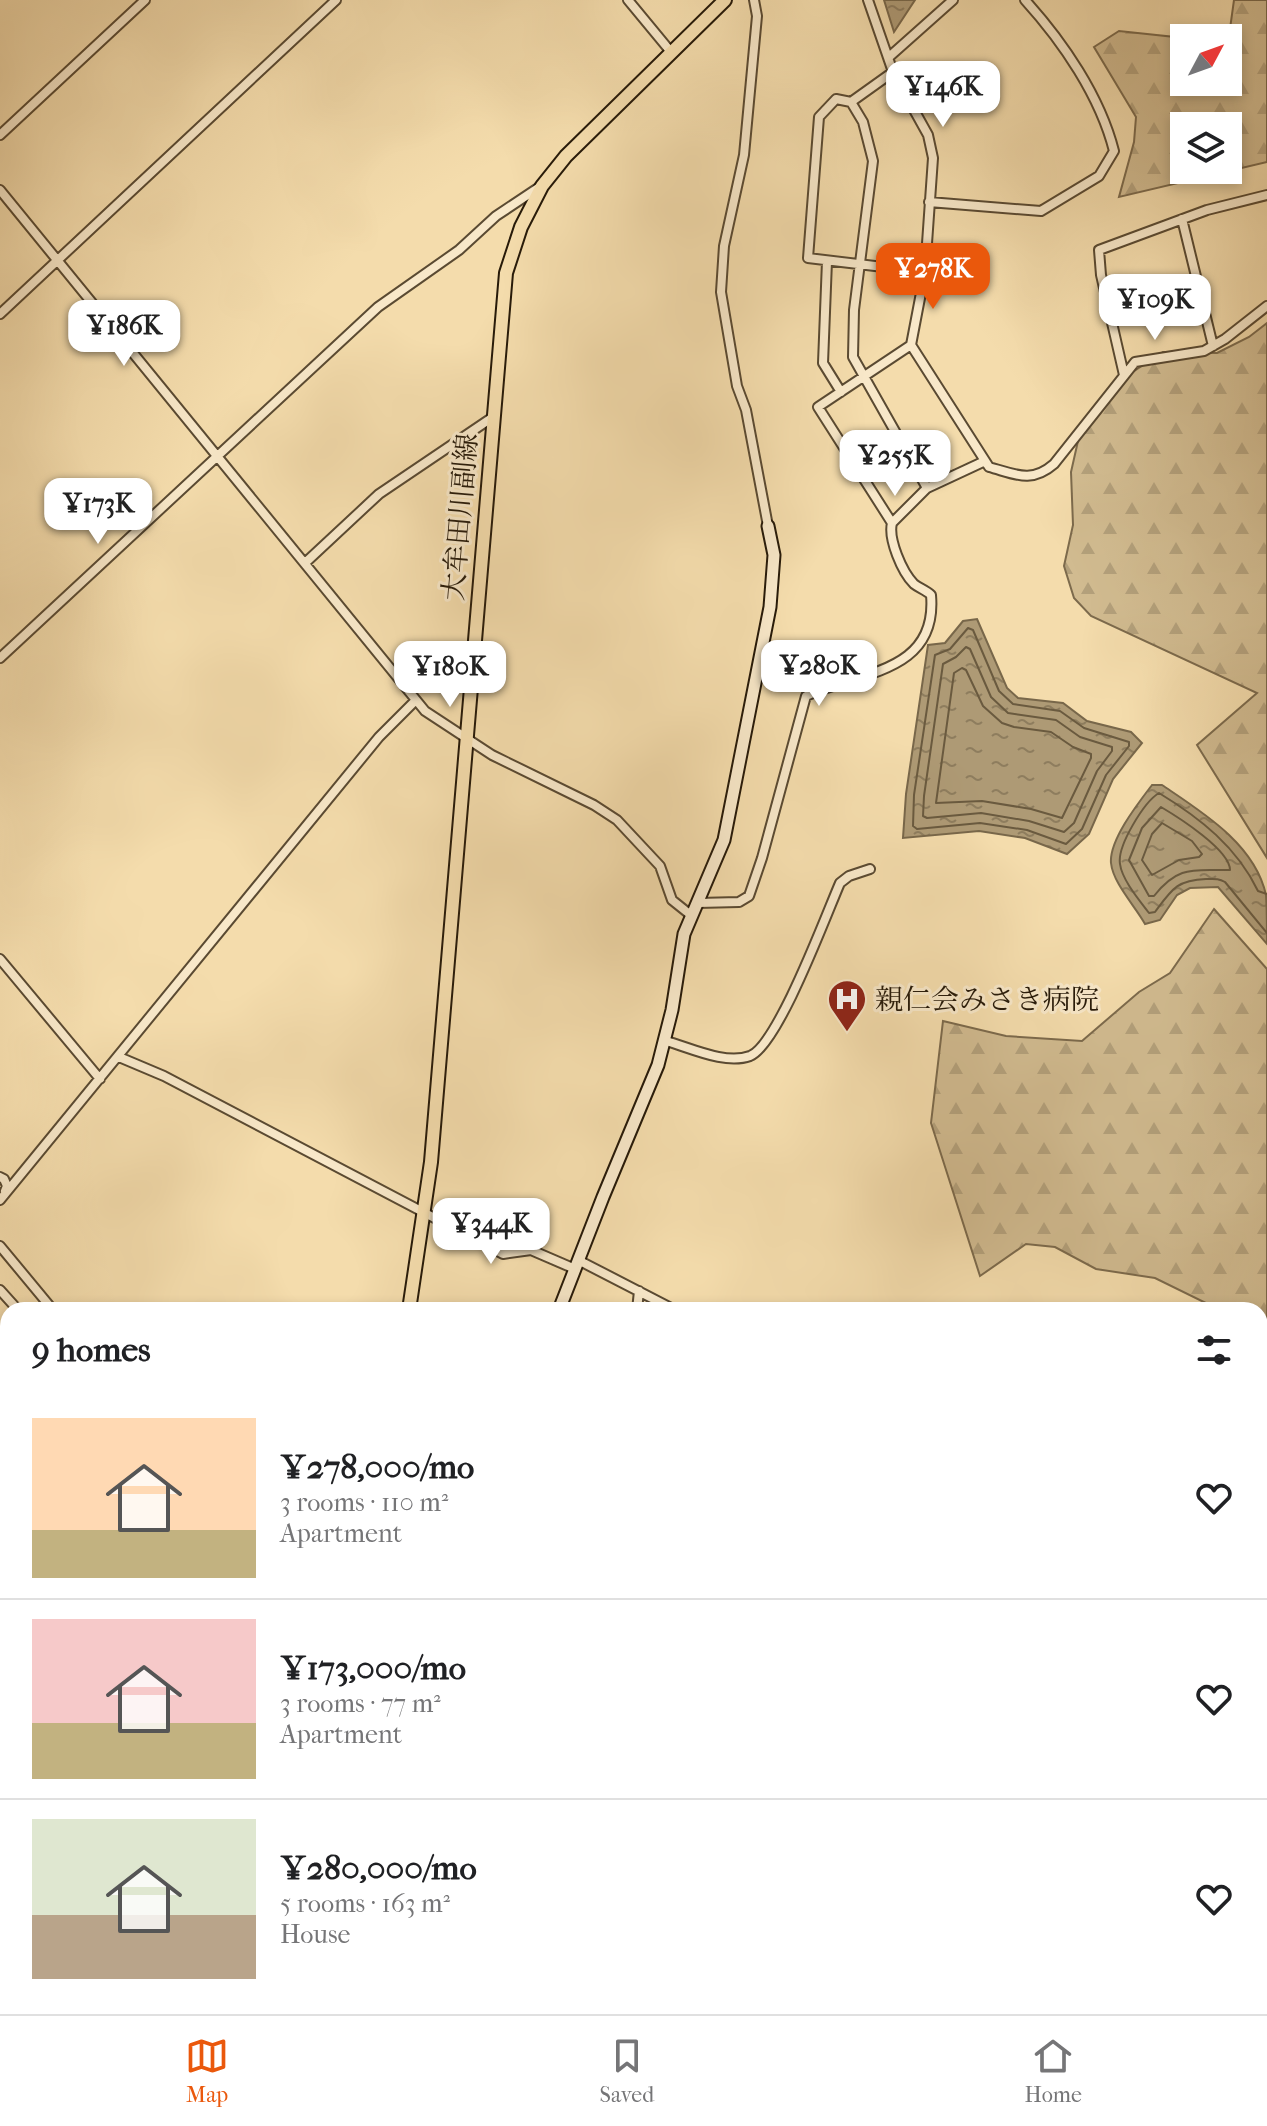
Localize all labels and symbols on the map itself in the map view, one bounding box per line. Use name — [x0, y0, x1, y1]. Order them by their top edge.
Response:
north arrow — [1170, 24, 1242, 96]
pin: ¥146K — [887, 61, 999, 129]
pin: ¥278K — [877, 243, 989, 311]
pin: ¥109K — [1099, 274, 1211, 342]
pin: ¥186K — [68, 300, 180, 368]
pin: ¥255K — [839, 430, 951, 498]
street label: 大牟田川副線 — [436, 432, 484, 602]
pin: ¥173K — [42, 478, 154, 546]
pin: ¥280K — [763, 640, 875, 708]
pin: ¥180K — [394, 641, 506, 709]
hospital icon: 親仁会みさき病院 — [826, 978, 868, 1033]
place label: 親仁会みさき病院 — [875, 983, 1099, 1016]
pin: ¥344K — [435, 1198, 547, 1266]

